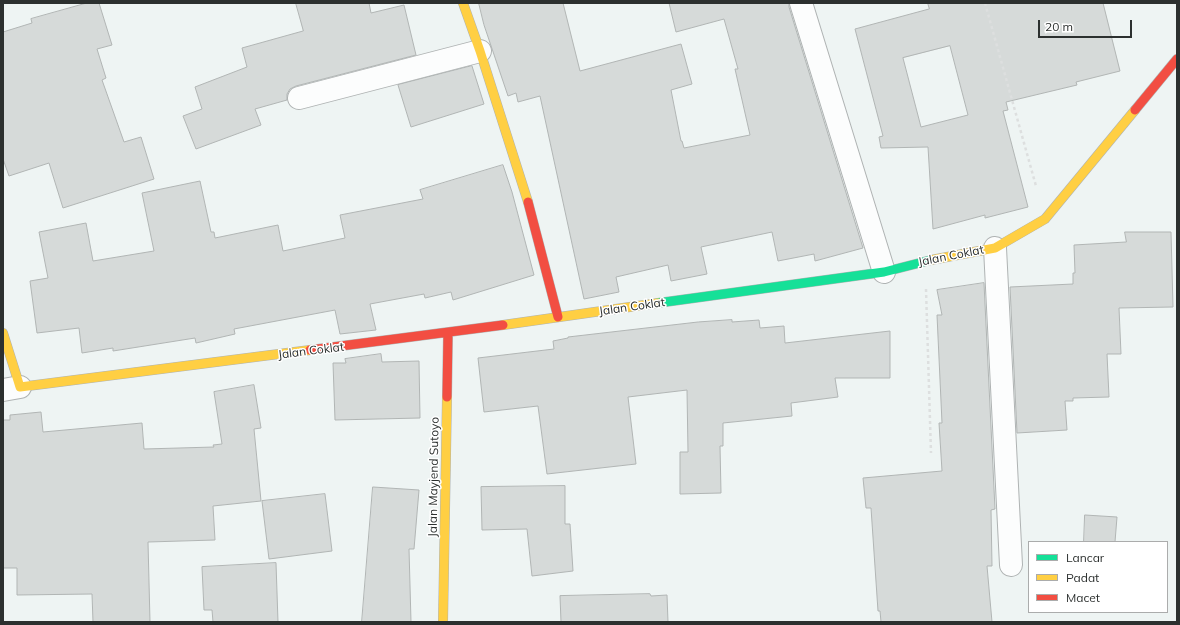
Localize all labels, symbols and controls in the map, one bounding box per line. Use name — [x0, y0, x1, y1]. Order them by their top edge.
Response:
scale bar — [1040, 12, 1134, 38]
text: 20 m — [1045, 19, 1073, 34]
street label: Jalan Coklat — [917, 243, 985, 269]
street label: Jalan Coklat — [598, 295, 666, 319]
street label: Jalan Coklat — [277, 340, 345, 362]
street label: Jalan Mayjend Sutoyo — [426, 417, 442, 537]
legend — [1028, 541, 1168, 613]
text: Lancar — [1066, 550, 1104, 565]
text: Padat — [1066, 570, 1099, 585]
text: Macet — [1066, 590, 1100, 605]

